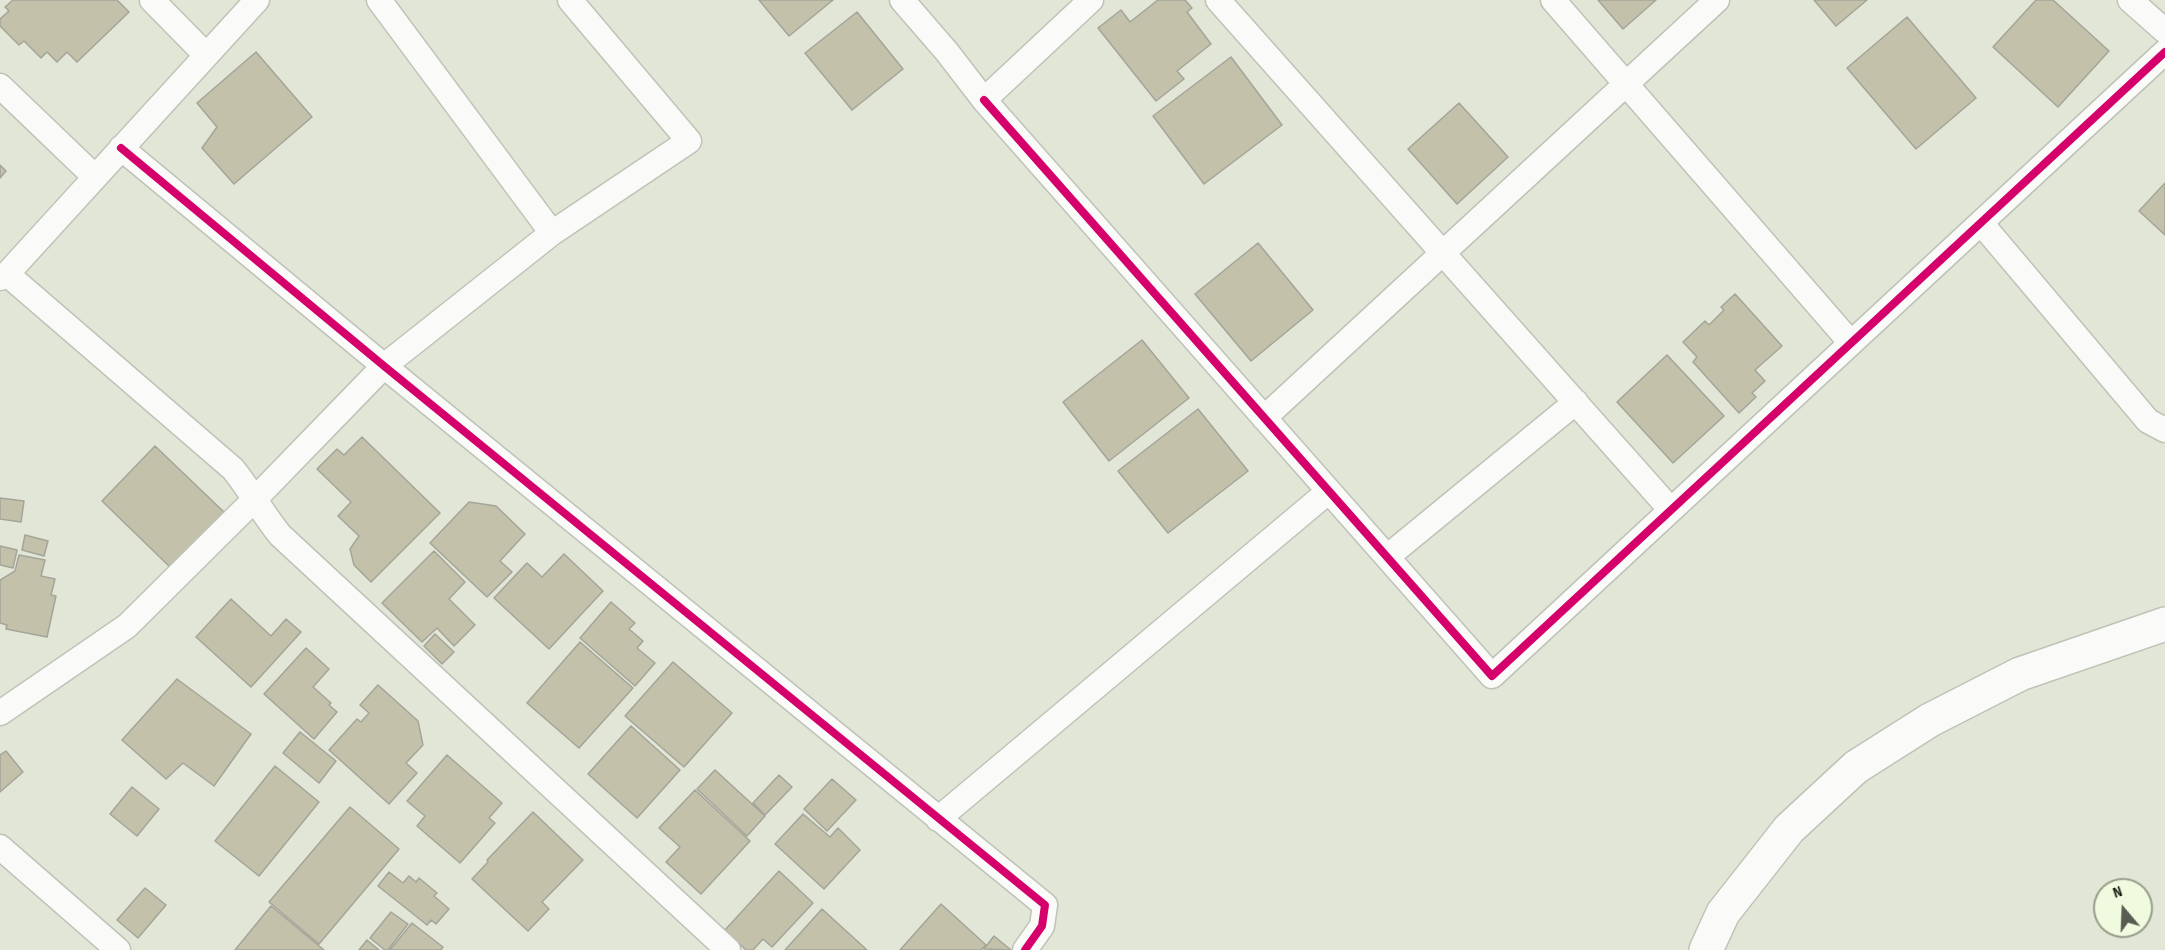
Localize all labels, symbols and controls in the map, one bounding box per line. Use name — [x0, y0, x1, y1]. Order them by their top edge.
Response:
north arrow — [2093, 878, 2153, 938]
text: N — [2110, 882, 2125, 903]

